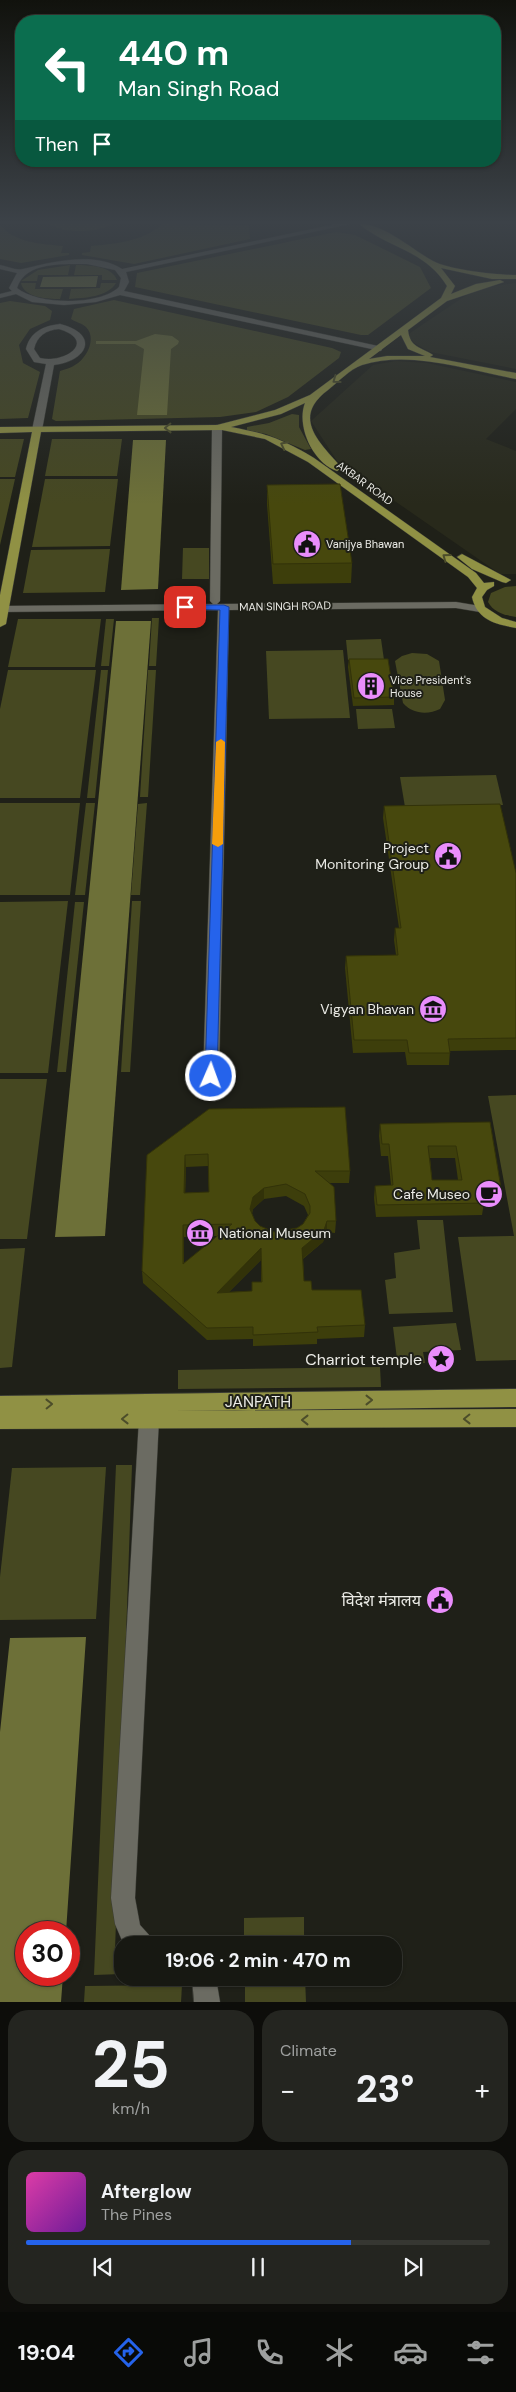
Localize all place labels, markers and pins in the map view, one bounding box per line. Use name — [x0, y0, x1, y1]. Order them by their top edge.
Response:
public building icon: Vanijya Bhawan — [292, 529, 322, 559]
place label: Vanijya Bhawan — [326, 537, 404, 551]
pin — [164, 586, 206, 628]
building icon: Vice President's House — [356, 671, 386, 701]
place label: Vice President's House — [390, 673, 471, 700]
place label: Project Monitoring Group — [315, 839, 429, 873]
public building icon: Project Monitoring Group — [433, 841, 463, 871]
museum icon: Vigyan Bhavan — [418, 994, 448, 1024]
place label: Vigyan Bhavan — [320, 1000, 414, 1018]
cafe icon: Cafe Museo — [474, 1179, 504, 1209]
place label: Cafe Museo — [393, 1185, 470, 1203]
museum icon: National Museum — [185, 1218, 215, 1248]
place label: National Museum — [219, 1224, 331, 1242]
place icon: Charriot temple — [426, 1344, 456, 1374]
place label: Charriot temple — [305, 1349, 422, 1370]
public building icon: विदेश मंत्रालय — [425, 1585, 455, 1615]
place label: विदेश मंत्रालय — [342, 1590, 422, 1611]

